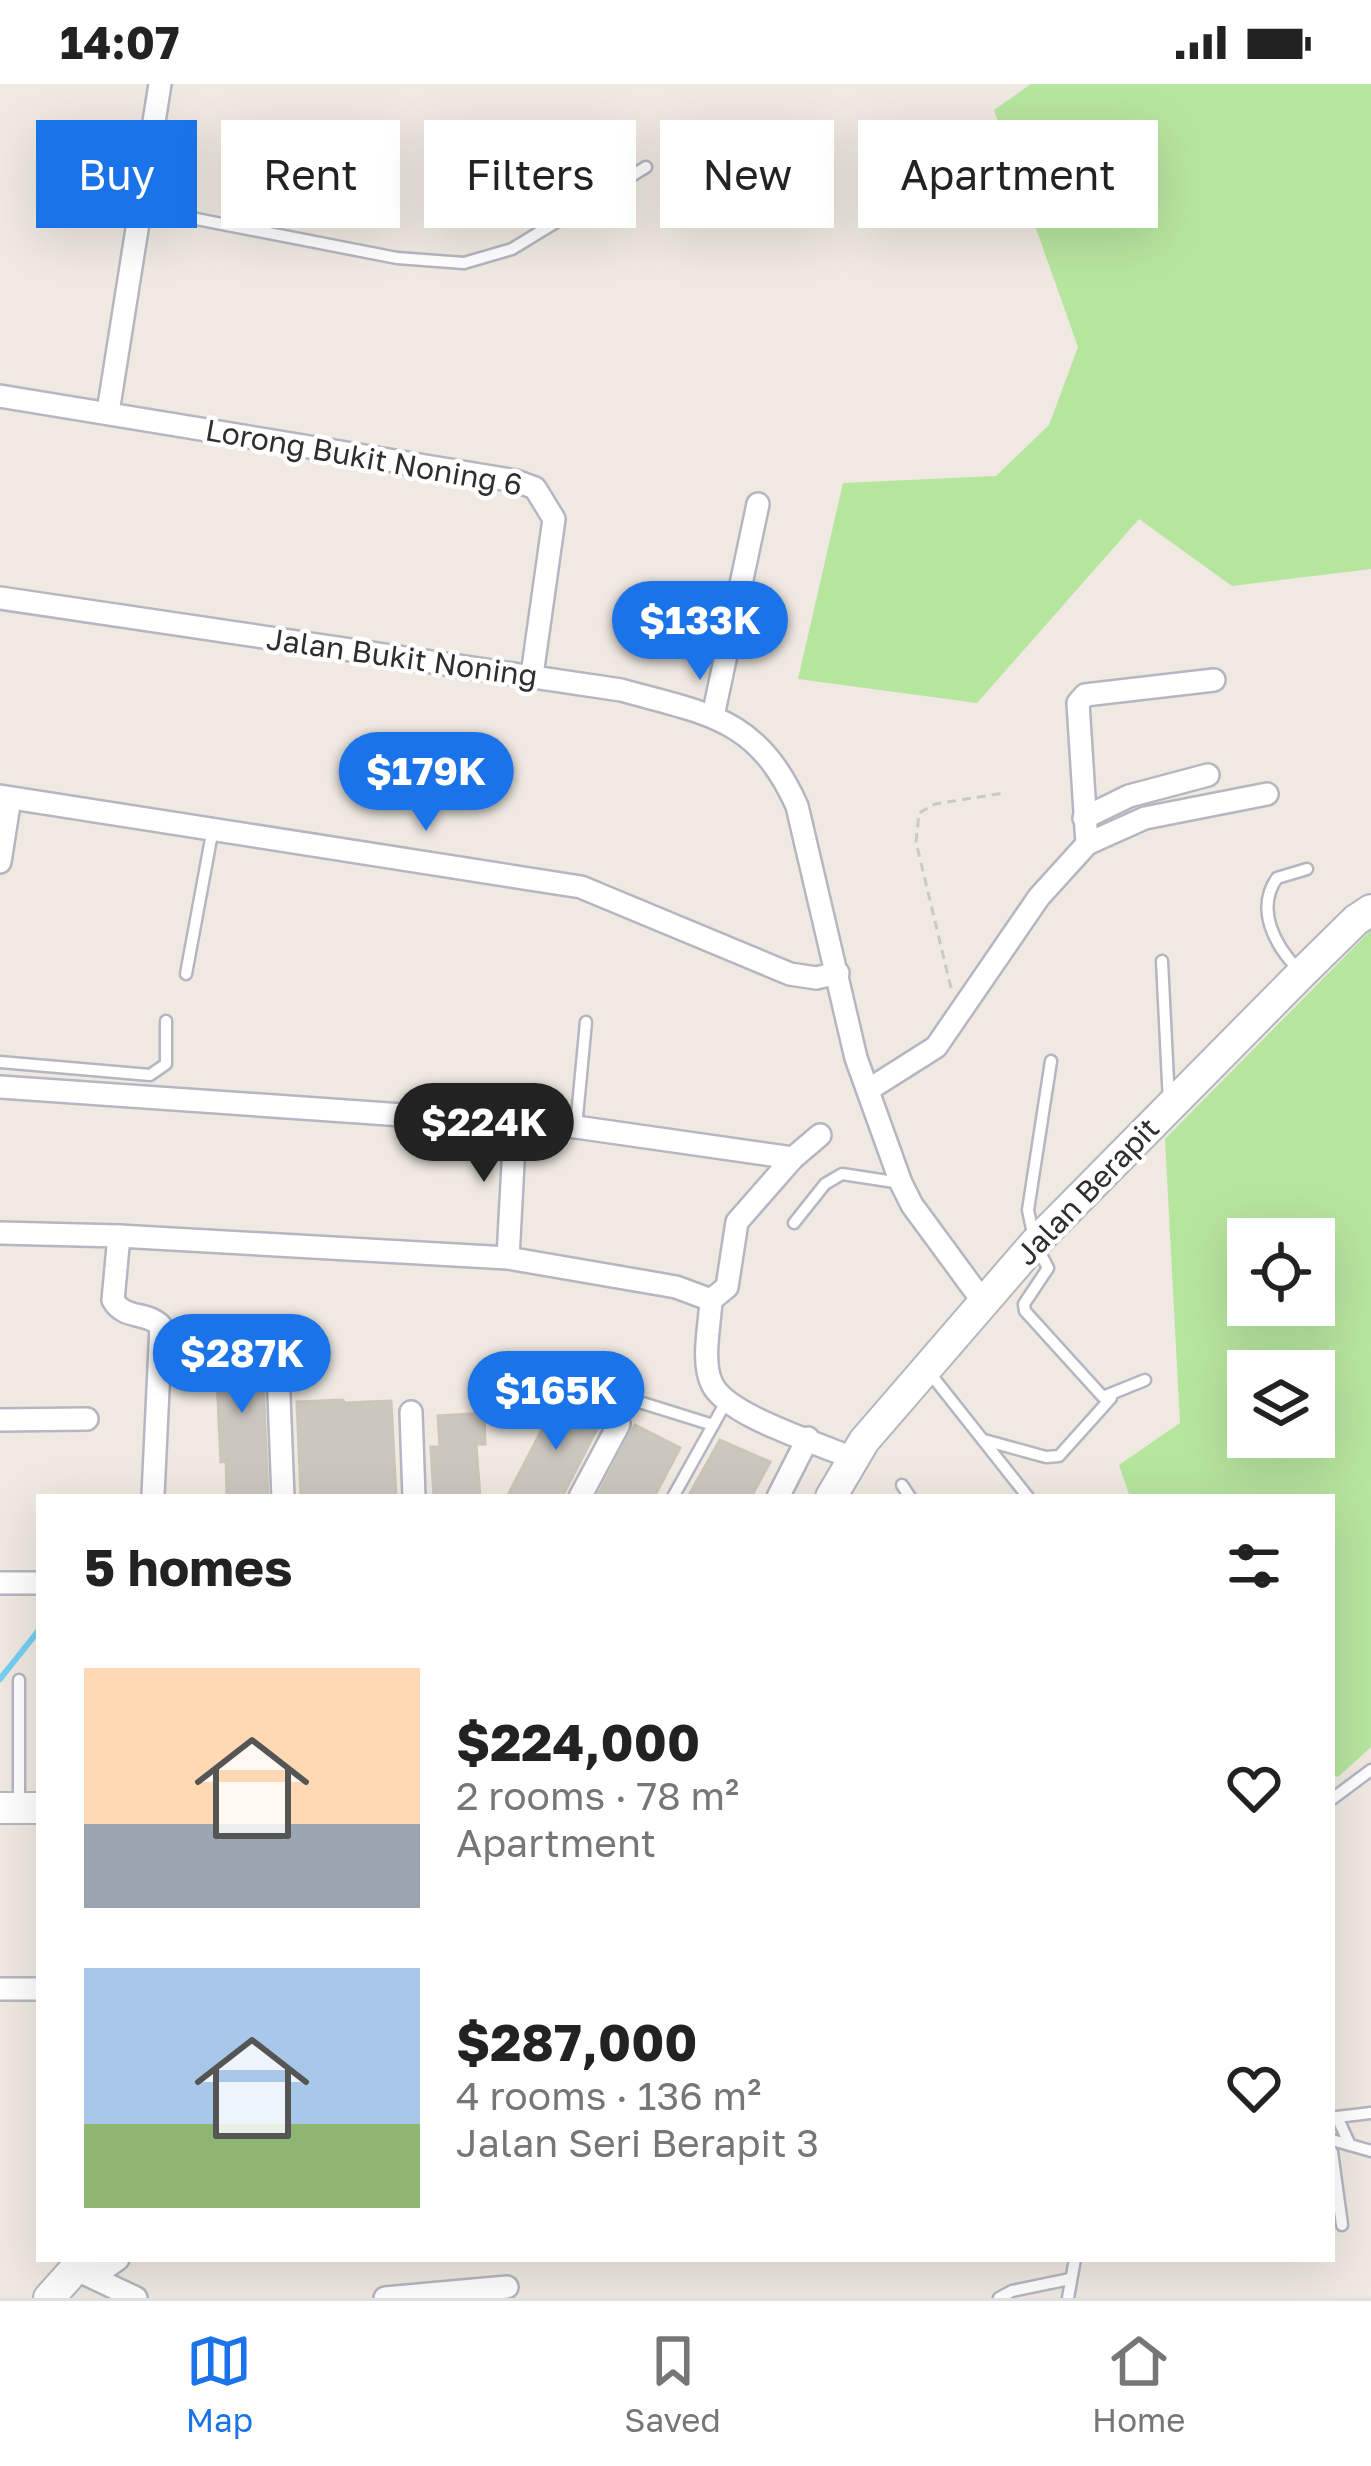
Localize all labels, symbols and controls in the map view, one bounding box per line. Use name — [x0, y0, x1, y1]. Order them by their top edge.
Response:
text: 14:07 — [60, 15, 179, 69]
chip: Buy — [36, 120, 197, 228]
chip: Rent — [221, 120, 400, 228]
chip: Filters — [424, 120, 636, 228]
chip: New — [660, 120, 834, 228]
chip: Apartment — [858, 120, 1158, 228]
street label: Lorong Bukit Noning 6 — [203, 411, 525, 503]
pin: $133K — [616, 581, 784, 683]
text: $133K — [639, 596, 761, 643]
street label: Jalan Bukit Noning — [264, 620, 540, 694]
pin: $179K — [342, 732, 510, 834]
text: $179K — [366, 747, 486, 794]
pin: $224K — [400, 1083, 568, 1185]
text: $224K — [421, 1098, 547, 1145]
street label: Jalan Berapit — [1008, 1110, 1166, 1272]
map controls — [1227, 1218, 1335, 1458]
button: locate — [1227, 1218, 1335, 1326]
pin: $287K — [158, 1314, 326, 1416]
text: $287K — [180, 1329, 304, 1376]
button: layers — [1227, 1350, 1335, 1458]
pin: $165K — [472, 1351, 640, 1453]
text: $165K — [494, 1366, 618, 1413]
icon: filters — [1221, 1533, 1287, 1599]
text: 5 homes — [84, 1536, 293, 1597]
text: $224,000 — [456, 1711, 700, 1772]
icon: home — [180, 1716, 324, 1860]
icon: heart — [1221, 1755, 1287, 1821]
text: 2 rooms · 78 m² — [456, 1772, 739, 1819]
text: Apartment — [456, 1819, 656, 1866]
text: $287,000 — [456, 2011, 698, 2072]
icon: home — [180, 2016, 324, 2160]
icon: heart — [1221, 2055, 1287, 2121]
text: 4 rooms · 136 m² — [456, 2072, 761, 2119]
text: Jalan Seri Berapit 3 — [456, 2119, 819, 2166]
tab: Map — [186, 2328, 253, 2439]
tab: Saved — [624, 2328, 721, 2439]
tab: Home — [1092, 2328, 1185, 2439]

